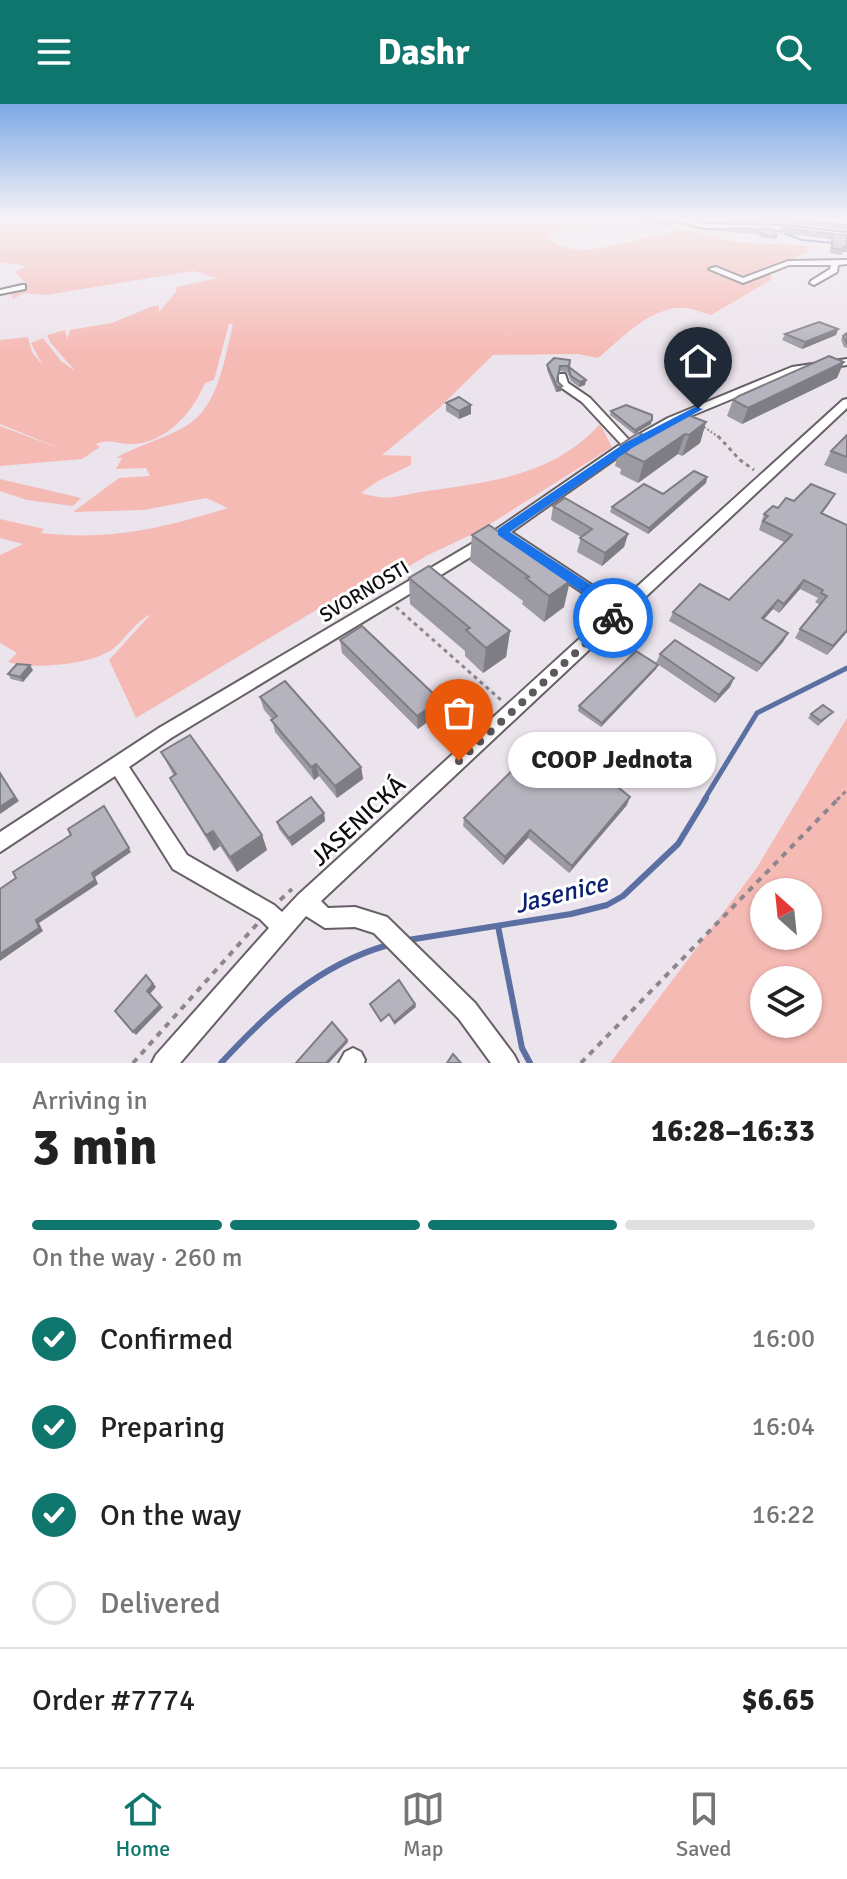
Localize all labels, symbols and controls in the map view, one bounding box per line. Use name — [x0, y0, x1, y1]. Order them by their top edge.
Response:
icon: menu — [32, 30, 76, 74]
text: Dashr — [378, 30, 469, 75]
icon: search — [771, 30, 815, 74]
pin — [664, 327, 732, 409]
icon: home — [676, 339, 720, 383]
street label: SVORNOSTI — [315, 555, 414, 628]
courier — [573, 578, 653, 658]
icon: bike — [591, 596, 635, 640]
pin — [425, 679, 493, 761]
icon: bag — [437, 691, 481, 735]
callout: COOP Jednota — [507, 733, 715, 789]
text: COOP Jednota — [531, 744, 693, 776]
street label: JASENICKÁ — [304, 769, 412, 872]
water label: Jasenice — [511, 866, 613, 921]
north arrow — [750, 878, 822, 950]
map controls — [750, 878, 822, 1038]
button: layers — [750, 966, 822, 1038]
text: Arriving in — [32, 1085, 148, 1117]
text: 16:28–16:33 — [651, 1113, 815, 1150]
text: 3 min — [32, 1115, 158, 1179]
text: On the way · 260 m — [32, 1242, 242, 1274]
icon: check — [32, 1317, 76, 1361]
text: Confirmed — [100, 1321, 233, 1358]
text: 16:00 — [752, 1323, 815, 1355]
icon: check — [32, 1405, 76, 1449]
text: Preparing — [100, 1409, 225, 1446]
text: 16:04 — [752, 1411, 815, 1443]
icon: check — [32, 1493, 76, 1537]
text: On the way — [100, 1497, 241, 1534]
text: 16:22 — [752, 1499, 815, 1531]
text: Delivered — [100, 1585, 221, 1622]
text: Order #7774 — [32, 1682, 195, 1719]
text: $6.65 — [742, 1682, 815, 1719]
tab: Home — [115, 1787, 170, 1862]
tab: Map — [401, 1787, 445, 1862]
tab: Saved — [676, 1787, 732, 1862]

